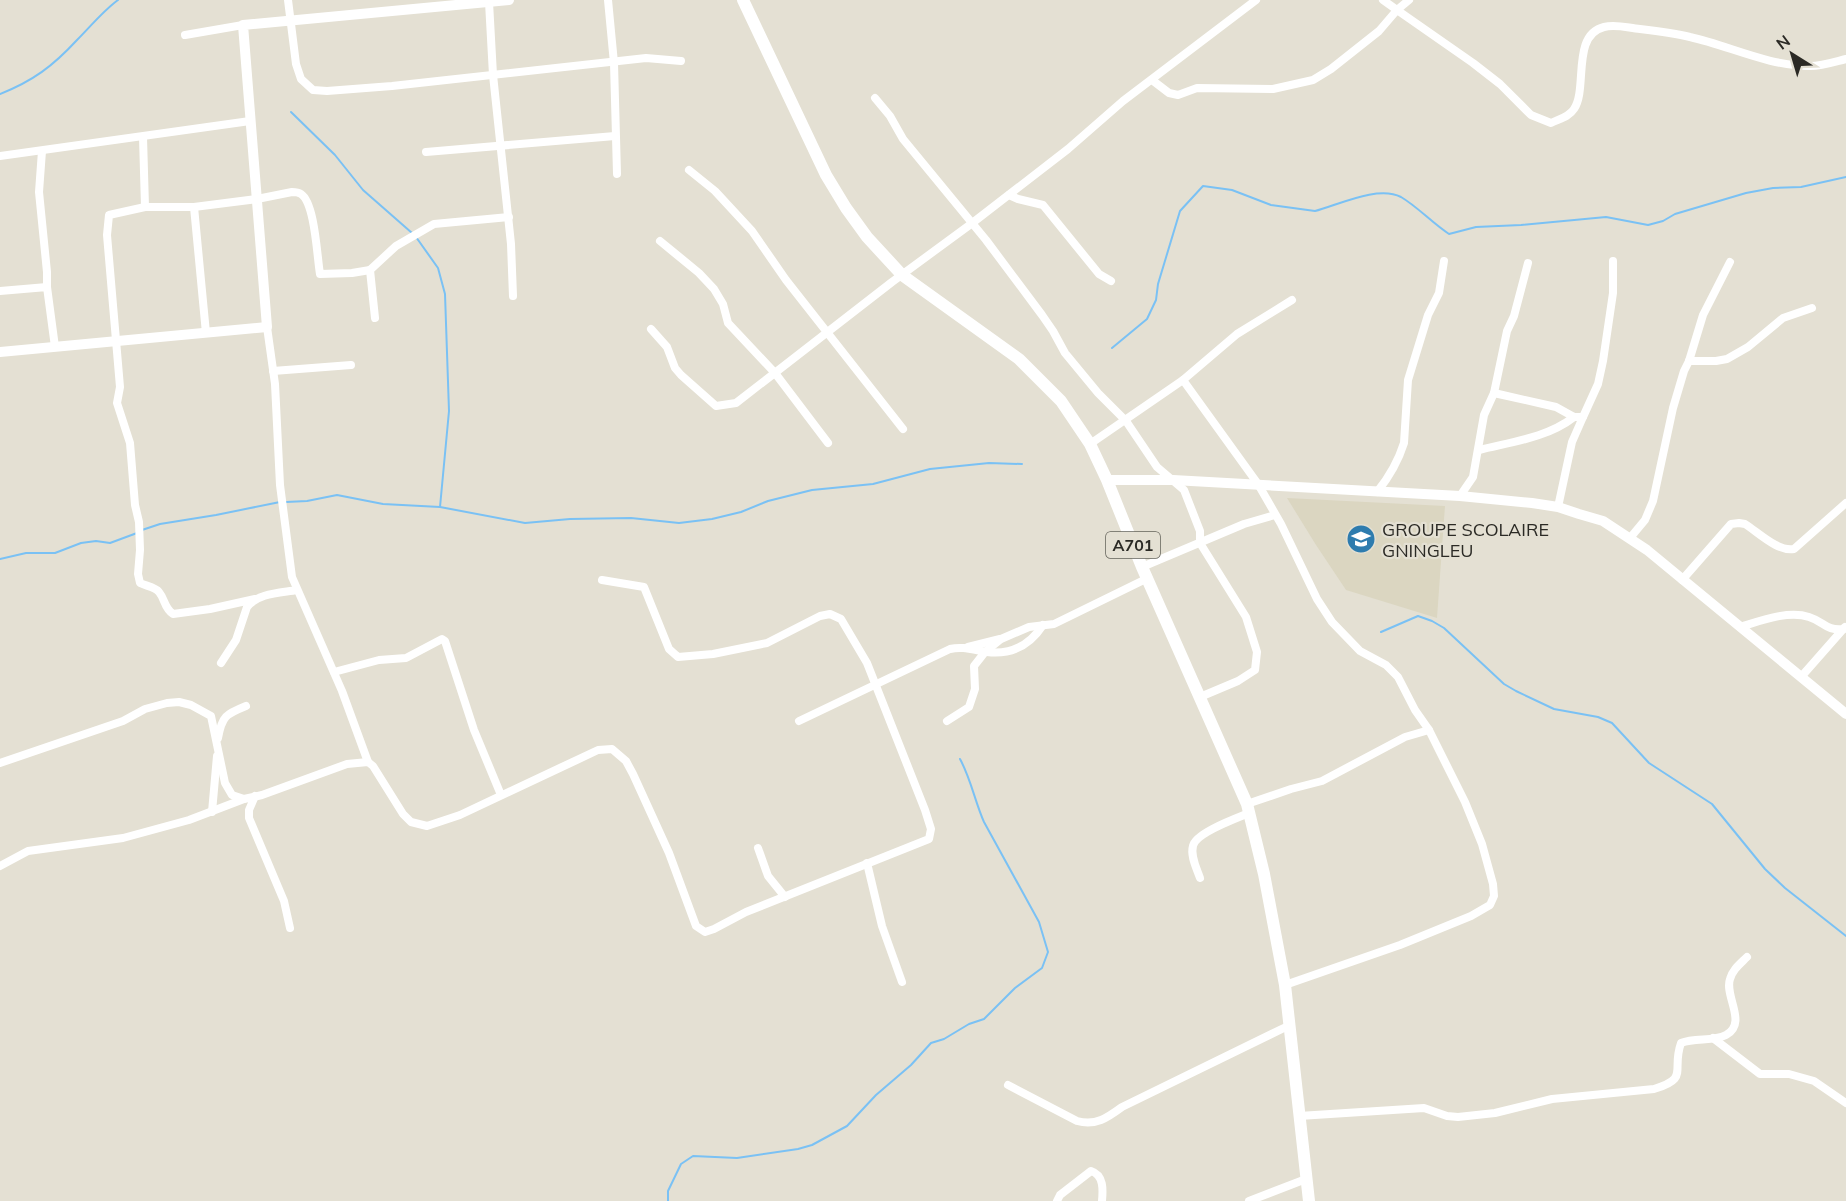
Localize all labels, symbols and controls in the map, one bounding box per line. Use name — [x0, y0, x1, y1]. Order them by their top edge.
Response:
north arrow — [1762, 24, 1822, 84]
text: N — [1772, 30, 1794, 54]
place label: GROUPE SCOLAIRE GNINGLEU — [1382, 518, 1549, 562]
school or university icon: GROUPE SCOLAIRE GNINGLEU — [1345, 523, 1377, 555]
road number: A701 — [1106, 532, 1160, 558]

